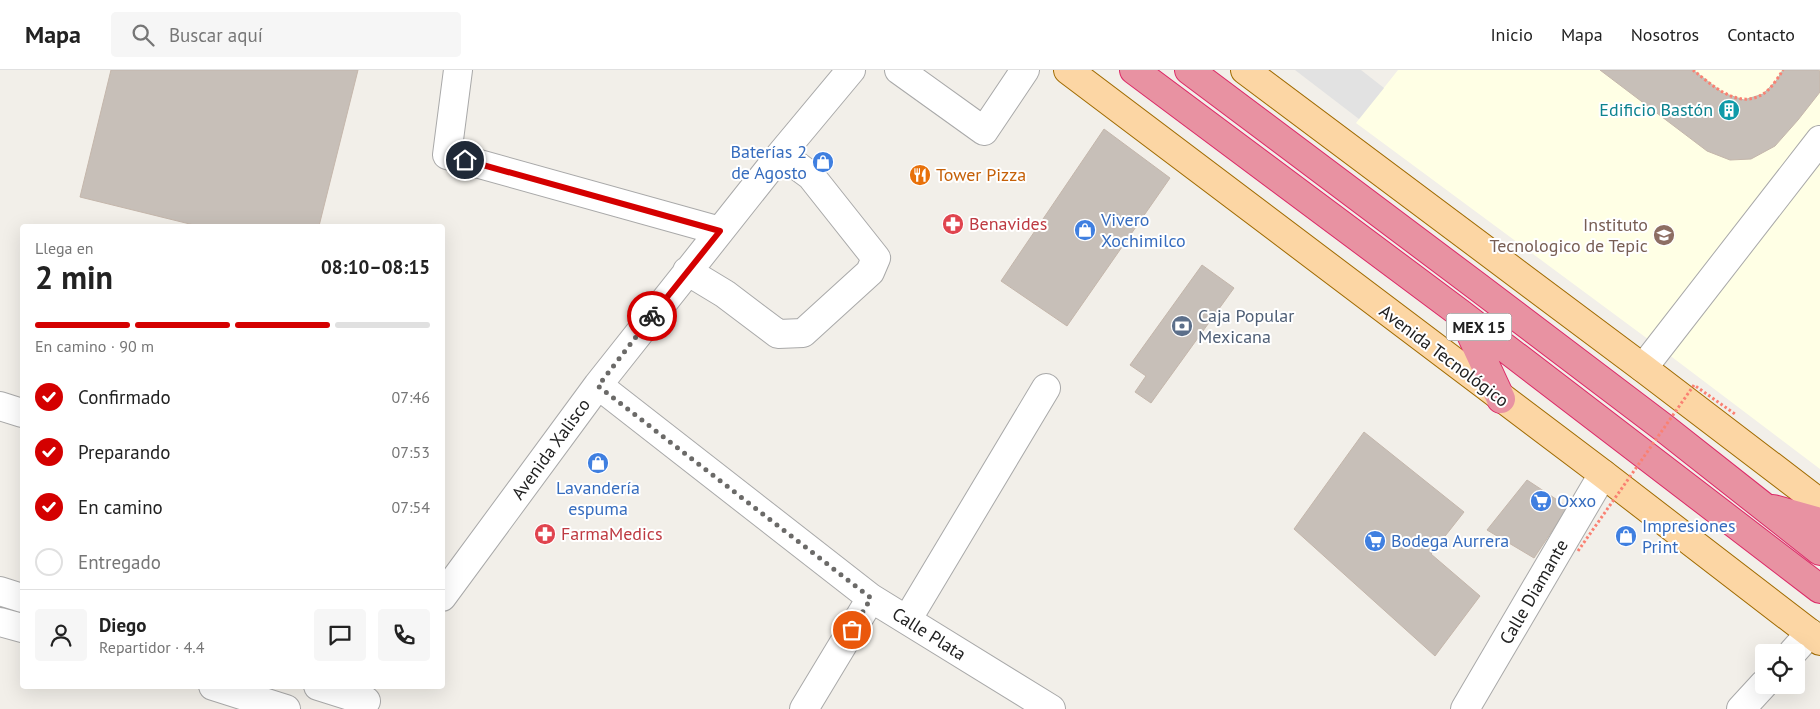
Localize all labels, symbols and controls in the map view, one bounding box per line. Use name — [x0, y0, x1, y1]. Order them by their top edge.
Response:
search box — [111, 12, 461, 57]
text: Mapa — [25, 19, 81, 50]
icon: search — [129, 21, 157, 49]
text: Buscar aquí — [169, 23, 263, 47]
text: Inicio — [1490, 23, 1533, 46]
text: Mapa — [1561, 23, 1603, 46]
text: Nosotros — [1631, 23, 1699, 46]
text: Contacto — [1727, 23, 1795, 46]
place label: Edificio Bastón — [1599, 98, 1713, 121]
building icon: Edificio Bastón — [1717, 98, 1741, 122]
pin — [444, 139, 486, 181]
place label: Baterías 2 de Agosto — [730, 140, 807, 184]
icon: home — [451, 146, 479, 174]
shop icon: Baterías 2 de Agosto — [811, 150, 835, 174]
restaurant icon: Tower Pizza — [908, 163, 932, 187]
place label: Tower Pizza — [936, 163, 1026, 186]
place label: Vivero Xochimilco — [1100, 208, 1186, 252]
pharmacy icon: Benavides — [941, 212, 965, 236]
place label: Benavides — [969, 212, 1047, 235]
place label: Instituto Tecnologico de Tepic — [1490, 213, 1648, 257]
shop icon: Vivero Xochimilco — [1073, 218, 1097, 242]
school or university icon: Instituto Tecnologico de Tepic — [1652, 223, 1676, 247]
text: Llega en — [35, 238, 94, 258]
text: 08:10–08:15 — [321, 255, 430, 279]
text: 2 min — [35, 256, 113, 298]
courier — [627, 291, 677, 341]
street label: Avenida Tecnológico — [1375, 299, 1514, 412]
icon: bike — [638, 302, 666, 330]
place label: Caja Popular Mexicana — [1198, 304, 1294, 348]
road number: MEX 15 — [1446, 313, 1512, 340]
bank icon: Caja Popular Mexicana — [1170, 314, 1194, 338]
text: En camino · 90 m — [35, 336, 154, 356]
icon: check — [35, 383, 63, 411]
text: Confirmado — [78, 385, 171, 409]
text: 07:46 — [392, 387, 430, 407]
street label: Avenida Xalisco — [506, 394, 595, 504]
icon: check — [35, 438, 63, 466]
text: Preparando — [78, 440, 170, 464]
text: 07:53 — [392, 442, 430, 462]
shop icon: Lavandería espuma — [586, 451, 610, 475]
place label: Lavandería espuma — [556, 476, 640, 520]
supermarket icon: Oxxo — [1529, 489, 1553, 513]
place label: Oxxo — [1557, 489, 1596, 512]
icon: check — [35, 493, 63, 521]
text: En camino — [78, 495, 163, 519]
text: 07:54 — [392, 497, 430, 517]
place label: Impresiones Print — [1642, 514, 1735, 558]
pharmacy icon: FarmaMedics — [533, 522, 557, 546]
place label: FarmaMedics — [561, 522, 662, 545]
shop icon: Impresiones Print — [1614, 524, 1638, 548]
supermarket icon: Bodega Aurrera — [1363, 529, 1387, 553]
place label: Bodega Aurrera — [1391, 529, 1509, 552]
street label: Calle Diamante — [1494, 535, 1573, 648]
text: Entregado — [78, 550, 161, 574]
street label: Calle Plata — [888, 602, 970, 665]
button: person — [35, 609, 87, 661]
button: chat — [314, 609, 366, 661]
button: phone — [378, 609, 430, 661]
pin — [831, 609, 873, 651]
text: Diego — [99, 613, 146, 637]
icon: bag — [838, 616, 866, 644]
text: Repartidor · 4.4 — [99, 637, 204, 657]
map controls — [1755, 644, 1805, 694]
button: locate — [1755, 644, 1805, 694]

